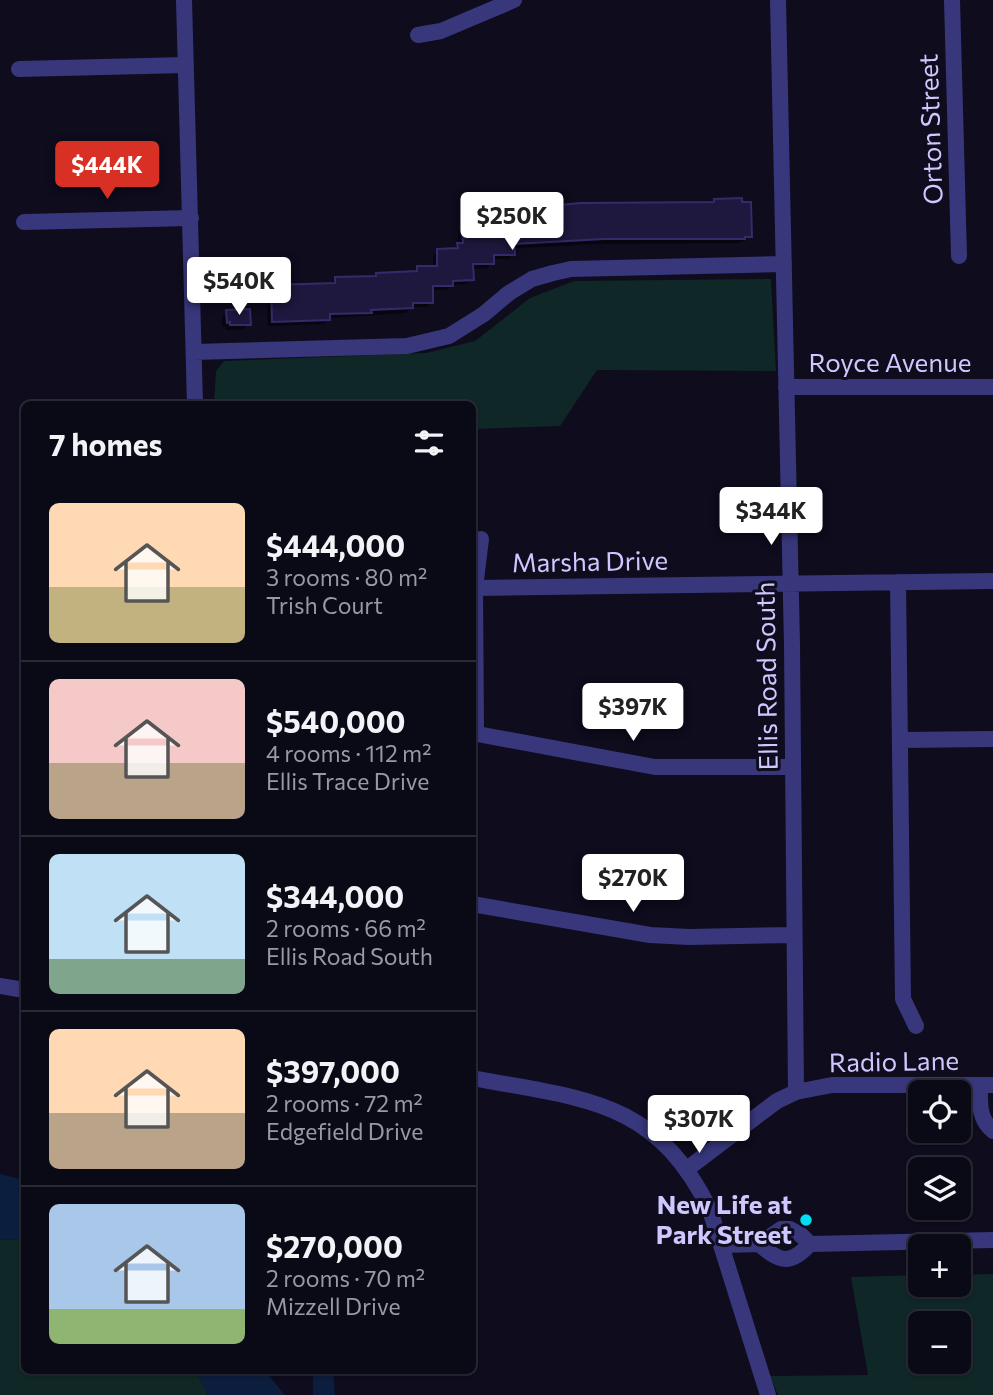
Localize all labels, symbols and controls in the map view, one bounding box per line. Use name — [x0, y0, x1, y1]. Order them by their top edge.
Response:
street label: Orton Street — [911, 53, 948, 205]
pin: $444K — [58, 142, 156, 201]
text: $444K — [71, 150, 143, 178]
pin: $250K — [463, 192, 561, 252]
text: $250K — [476, 201, 548, 229]
pin: $540K — [190, 258, 288, 317]
text: $540K — [203, 266, 275, 294]
street label: Royce Avenue — [809, 346, 971, 377]
icon: filters — [410, 424, 448, 462]
text: 7 homes — [49, 425, 162, 462]
pin: $344K — [722, 488, 820, 547]
text: $344K — [736, 496, 806, 524]
text: $444,000 — [266, 526, 405, 563]
icon: home — [105, 531, 189, 615]
street label: Marsha Drive — [512, 544, 668, 577]
text: 3 rooms · 80 m² — [266, 563, 427, 591]
street label: Ellis Road South — [748, 581, 783, 771]
text: Trish Court — [266, 591, 383, 619]
pin: $397K — [584, 684, 682, 743]
text: $397K — [598, 692, 668, 720]
text: $540,000 — [266, 702, 406, 739]
icon: home — [105, 707, 189, 791]
text: 4 rooms · 112 m² — [266, 739, 431, 767]
text: Ellis Trace Drive — [266, 767, 429, 795]
pin: $270K — [584, 855, 682, 914]
text: $270K — [598, 863, 668, 891]
text: $344,000 — [266, 877, 404, 914]
icon: home — [105, 882, 189, 966]
text: 2 rooms · 66 m² — [266, 914, 426, 942]
text: Ellis Road South — [266, 942, 433, 970]
street label: Radio Lane — [829, 1044, 959, 1077]
text: $397,000 — [266, 1052, 400, 1089]
icon: home — [105, 1057, 189, 1141]
map controls — [908, 1080, 971, 1374]
button: locate — [908, 1080, 971, 1143]
text: 2 rooms · 72 m² — [266, 1089, 423, 1117]
pin: $307K — [650, 1096, 748, 1155]
text: $307K — [664, 1104, 734, 1132]
text: Edgefield Drive — [266, 1117, 423, 1145]
button: layers — [908, 1157, 971, 1220]
place label: New Life at Park Street — [656, 1188, 792, 1249]
marker: New Life at Park Street — [798, 1212, 814, 1228]
text: $270,000 — [266, 1227, 403, 1264]
icon: home — [105, 1232, 189, 1316]
button: + — [908, 1234, 971, 1297]
text: 2 rooms · 70 m² — [266, 1264, 425, 1292]
text: Mizzell Drive — [266, 1292, 401, 1320]
button: − — [908, 1311, 971, 1374]

